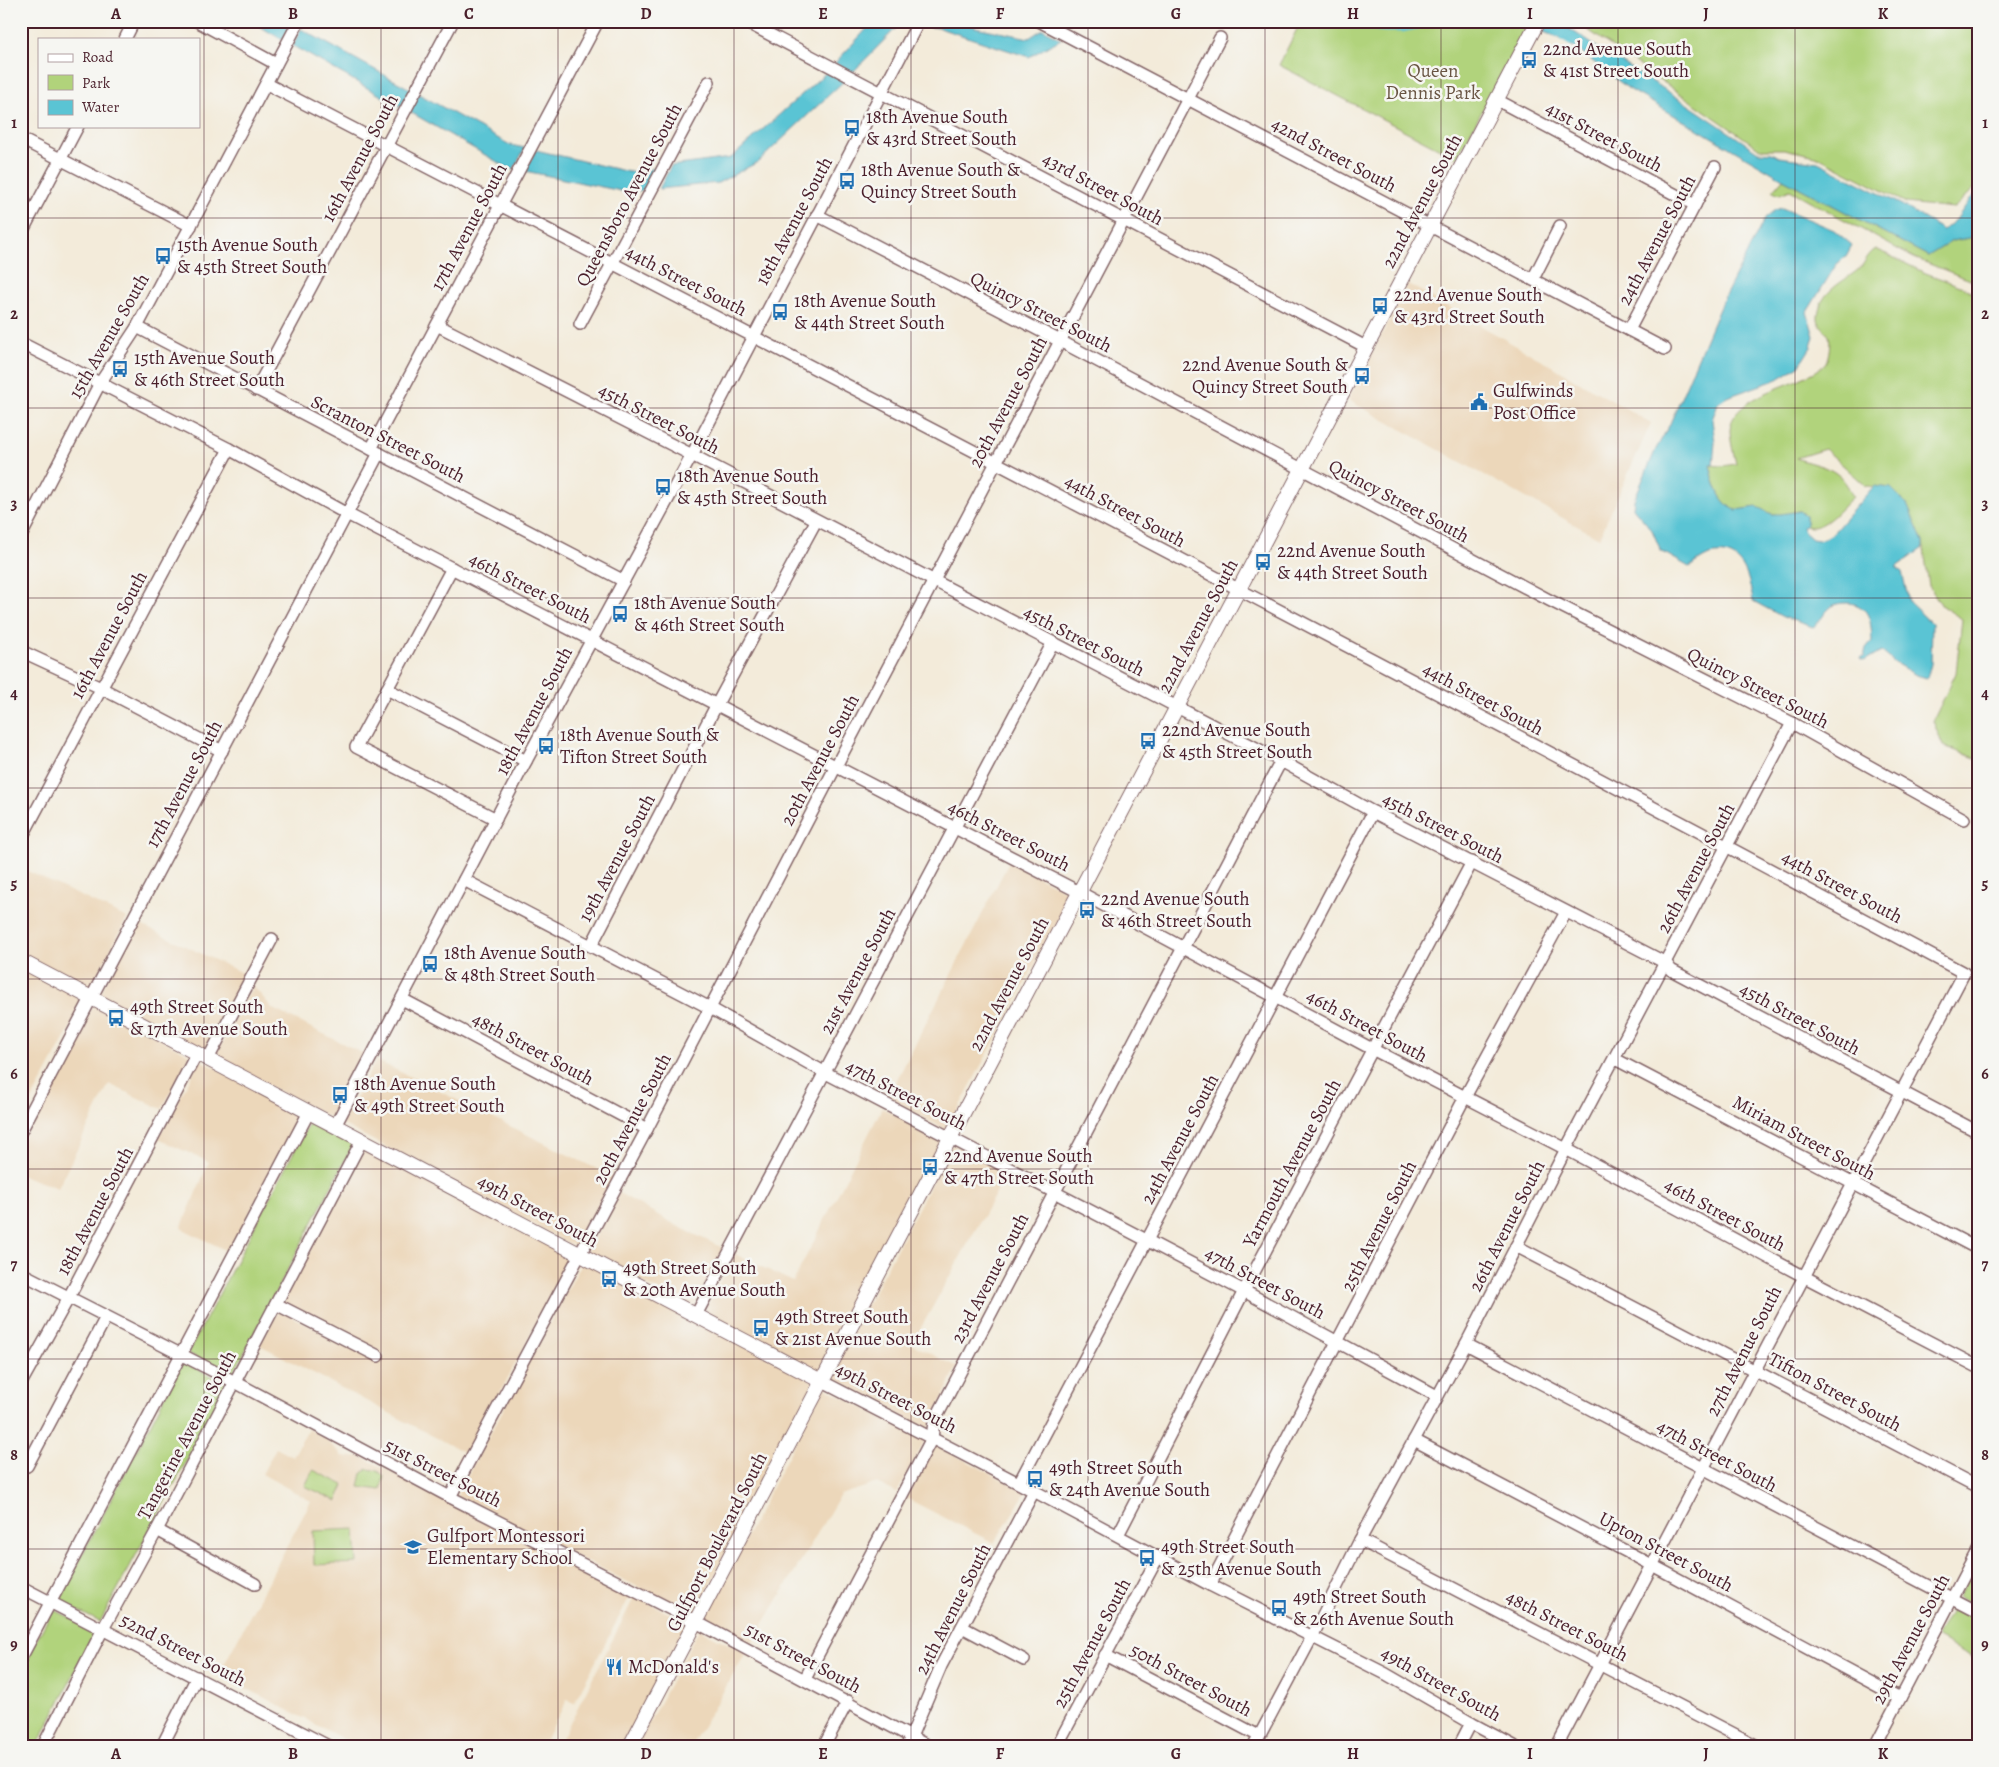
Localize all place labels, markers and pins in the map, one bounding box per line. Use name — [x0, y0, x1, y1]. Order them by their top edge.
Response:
place label: 22nd Avenue South & 41st Street South — [1543, 36, 1692, 84]
bus stop icon: 22nd Avenue South & 41st Street South — [1519, 50, 1539, 70]
place label: 18th Avenue South & 43rd Street South — [866, 104, 1017, 152]
bus stop icon: 18th Avenue South & 43rd Street South — [842, 118, 862, 138]
place label: 18th Avenue South & Quincy Street South — [861, 157, 1021, 205]
bus stop icon: 18th Avenue South & Quincy Street South — [837, 171, 857, 191]
place label: 15th Avenue South & 45th Street South — [177, 232, 327, 280]
bus stop icon: 15th Avenue South & 45th Street South — [153, 246, 173, 266]
place label: 22nd Avenue South & 43rd Street South — [1394, 282, 1545, 330]
place label: 18th Avenue South & 44th Street South — [794, 288, 945, 336]
bus stop icon: 22nd Avenue South & 43rd Street South — [1370, 296, 1390, 316]
bus stop icon: 18th Avenue South & 44th Street South — [770, 302, 790, 322]
place label: 15th Avenue South & 46th Street South — [134, 345, 285, 393]
place label: 22nd Avenue South & Quincy Street South — [1182, 352, 1349, 400]
bus stop icon: 15th Avenue South & 46th Street South — [110, 359, 130, 379]
bus stop icon: 22nd Avenue South & Quincy Street South — [1352, 366, 1372, 386]
place label: Gulfwinds Post Office — [1493, 378, 1576, 426]
public building icon: Gulfwinds Post Office — [1469, 392, 1489, 412]
place label: 18th Avenue South & 45th Street South — [677, 463, 827, 511]
bus stop icon: 18th Avenue South & 45th Street South — [653, 477, 673, 497]
place label: 22nd Avenue South & 44th Street South — [1277, 538, 1428, 586]
bus stop icon: 22nd Avenue South & 44th Street South — [1253, 552, 1273, 572]
place label: 18th Avenue South & 46th Street South — [634, 590, 785, 638]
bus stop icon: 18th Avenue South & 46th Street South — [610, 604, 630, 624]
place label: 22nd Avenue South & 45th Street South — [1162, 717, 1312, 765]
place label: 18th Avenue South & Tifton Street South — [560, 722, 720, 770]
bus stop icon: 22nd Avenue South & 45th Street South — [1138, 731, 1158, 751]
bus stop icon: 18th Avenue South & Tifton Street South — [536, 736, 556, 756]
place label: 22nd Avenue South & 46th Street South — [1101, 886, 1252, 934]
bus stop icon: 22nd Avenue South & 46th Street South — [1077, 900, 1097, 920]
place label: 18th Avenue South & 48th Street South — [444, 940, 595, 988]
bus stop icon: 18th Avenue South & 48th Street South — [420, 954, 440, 974]
place label: 49th Street South & 17th Avenue South — [130, 994, 288, 1042]
bus stop icon: 49th Street South & 17th Avenue South — [106, 1008, 126, 1028]
place label: 18th Avenue South & 49th Street South — [354, 1071, 505, 1119]
bus stop icon: 18th Avenue South & 49th Street South — [330, 1085, 350, 1105]
place label: 22nd Avenue South & 47th Street South — [944, 1143, 1094, 1191]
bus stop icon: 22nd Avenue South & 47th Street South — [920, 1157, 940, 1177]
place label: 49th Street South & 20th Avenue South — [623, 1255, 786, 1303]
bus stop icon: 49th Street South & 20th Avenue South — [599, 1269, 619, 1289]
place label: 49th Street South & 21st Avenue South — [775, 1304, 931, 1352]
bus stop icon: 49th Street South & 21st Avenue South — [751, 1318, 771, 1338]
place label: 49th Street South & 24th Avenue South — [1049, 1455, 1210, 1503]
bus stop icon: 49th Street South & 24th Avenue South — [1025, 1469, 1045, 1489]
place label: Gulfport Montessori Elementary School — [427, 1523, 585, 1571]
place label: 49th Street South & 25th Avenue South — [1161, 1534, 1322, 1582]
school or university icon: Gulfport Montessori Elementary School — [403, 1537, 423, 1557]
bus stop icon: 49th Street South & 25th Avenue South — [1137, 1548, 1157, 1568]
place label: 49th Street South & 26th Avenue South — [1293, 1584, 1454, 1632]
bus stop icon: 49th Street South & 26th Avenue South — [1269, 1598, 1289, 1618]
place label: McDonald's — [628, 1654, 719, 1680]
restaurant icon: McDonald's — [604, 1657, 624, 1677]

